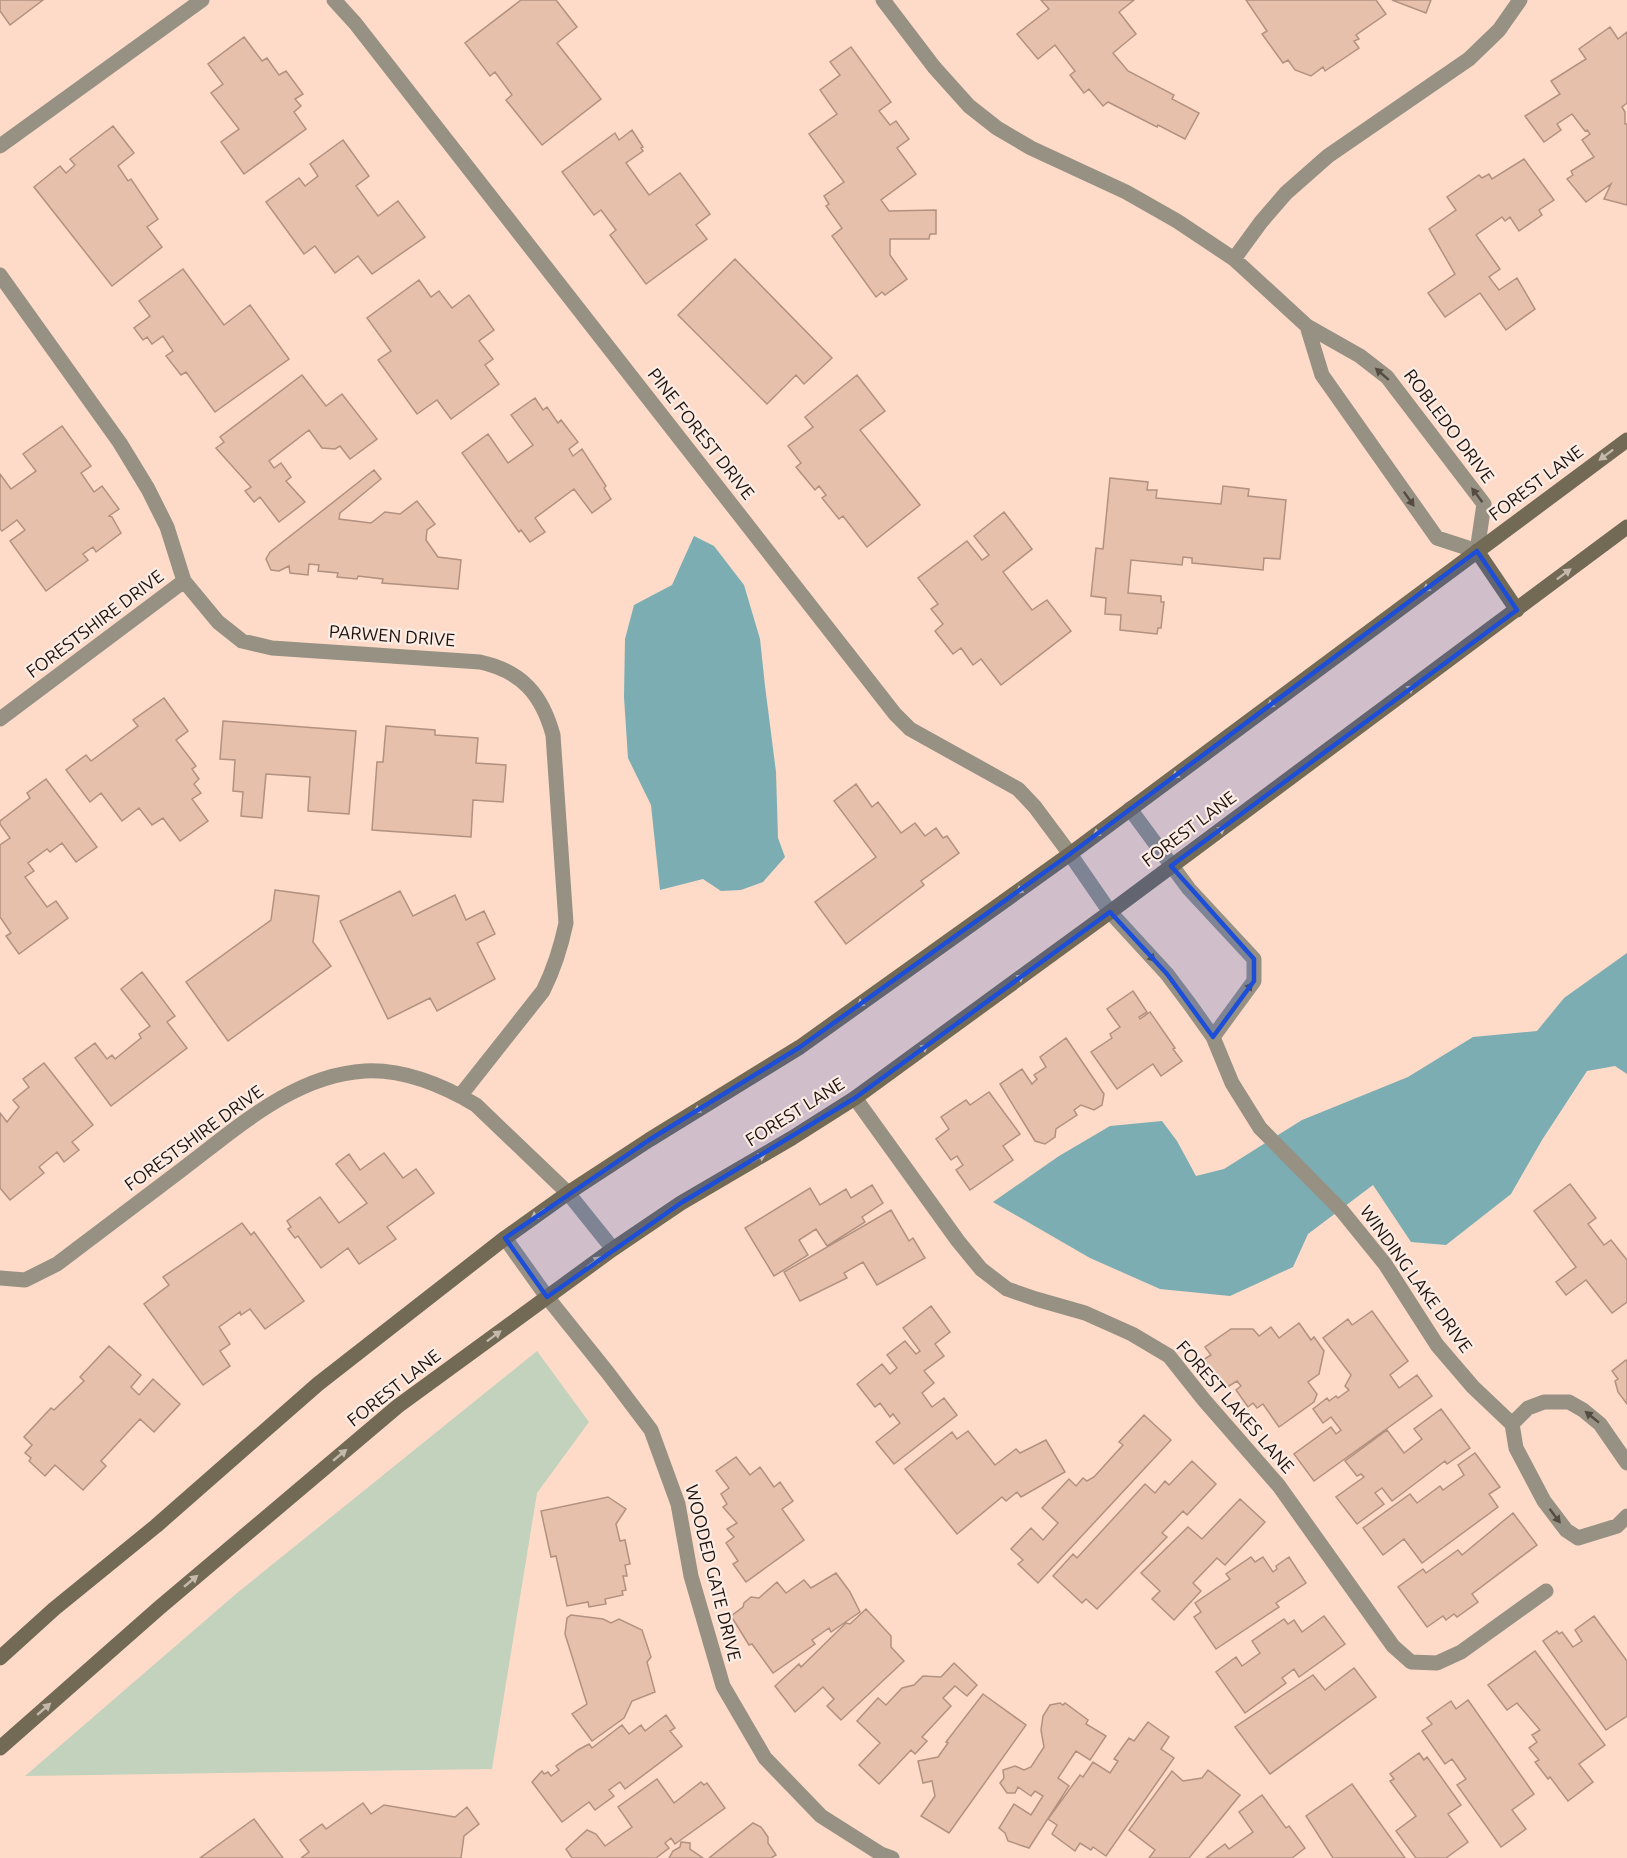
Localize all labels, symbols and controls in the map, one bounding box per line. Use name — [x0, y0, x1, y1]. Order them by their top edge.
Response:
street label: PINE FOREST DRIVE — [644, 364, 759, 503]
street label: ROBLEDO DRIVE — [1401, 365, 1499, 486]
one-way arrow — [1375, 367, 1390, 381]
street label: FOREST LANE — [1484, 440, 1586, 524]
one-way arrow — [1599, 449, 1615, 461]
one-way arrow — [1471, 488, 1483, 504]
one-way arrow — [1403, 490, 1415, 506]
street label: FORESTSHIRE DRIVE — [22, 565, 167, 681]
one-way arrow — [1556, 569, 1571, 581]
one-way arrow — [1423, 580, 1439, 592]
street label: PARWEN DRIVE — [328, 621, 456, 649]
one-way arrow — [1399, 685, 1415, 697]
one-way arrow — [1266, 696, 1282, 709]
one-way arrow — [1171, 767, 1187, 779]
street label: FOREST LANE — [1137, 786, 1239, 870]
one-way arrow — [1093, 825, 1109, 837]
one-way arrow — [1211, 826, 1226, 838]
one-way arrow — [1015, 881, 1030, 893]
one-way arrow — [1142, 948, 1156, 962]
one-way arrow — [1009, 974, 1025, 986]
one-way arrow — [1241, 983, 1253, 998]
one-way arrow — [857, 995, 873, 1007]
one-way arrow — [912, 1044, 928, 1056]
street label: FOREST LANE — [741, 1073, 848, 1149]
street label: FORESTSHIRE DRIVE — [120, 1080, 267, 1194]
one-way arrow — [693, 1102, 709, 1113]
one-way arrow — [750, 1152, 766, 1163]
street label: WINDING LAKE DRIVE — [1357, 1201, 1477, 1356]
one-way arrow — [531, 1208, 546, 1220]
one-way arrow — [585, 1256, 601, 1268]
one-way arrow — [486, 1329, 502, 1342]
street label: FOREST LAKES LANE — [1173, 1336, 1299, 1477]
street label: FOREST LANE — [343, 1345, 444, 1430]
one-way arrow — [1585, 1411, 1600, 1424]
one-way arrow — [332, 1449, 348, 1462]
street label: WOODED GATE DRIVE — [682, 1482, 746, 1663]
one-way arrow — [1549, 1509, 1561, 1524]
one-way arrow — [183, 1574, 199, 1587]
one-way arrow — [36, 1703, 51, 1716]

